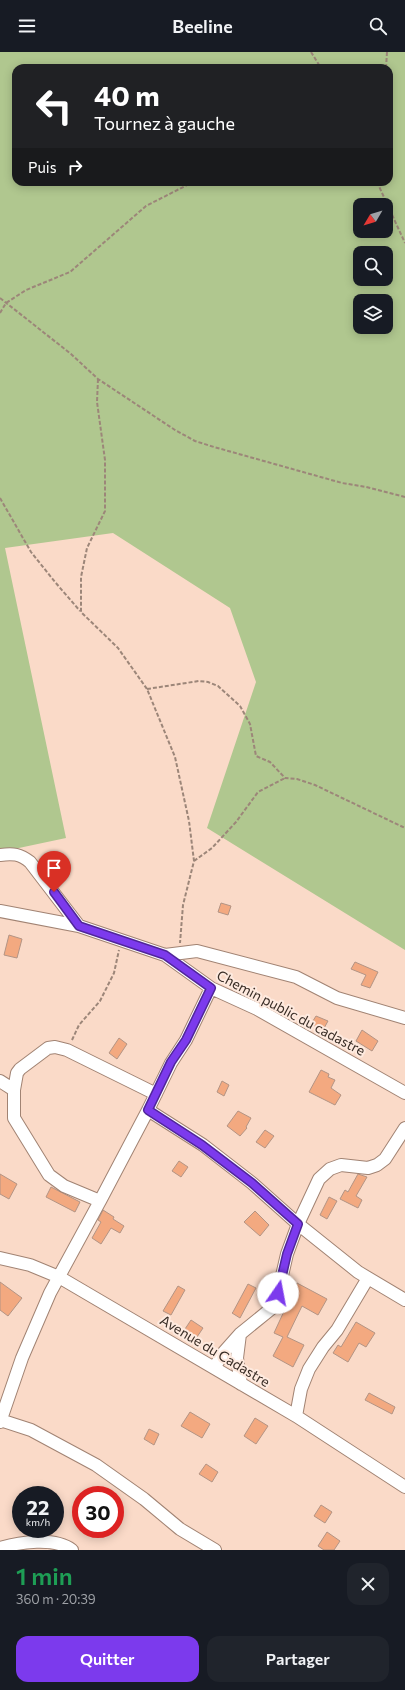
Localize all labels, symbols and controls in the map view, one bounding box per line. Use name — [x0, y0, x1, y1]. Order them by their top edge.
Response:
icon: menu — [16, 15, 38, 37]
text: Beeline — [172, 15, 233, 37]
icon: search — [367, 15, 389, 37]
text: 40 m — [94, 78, 160, 112]
icon: left — [28, 80, 80, 132]
text: Tournez à gauche — [94, 112, 235, 134]
icon: right — [64, 156, 86, 178]
text: Puis — [28, 158, 56, 176]
north arrow — [353, 198, 393, 238]
map controls — [353, 198, 393, 334]
button: search — [353, 246, 393, 286]
button: layers — [353, 294, 393, 334]
pin — [37, 851, 71, 892]
icon: arrive — [43, 857, 65, 879]
street label: Chemin public du cadastre — [214, 966, 368, 1059]
position arrow — [257, 1272, 299, 1314]
street label: Avenue du Cadastre — [157, 1311, 273, 1390]
speed limit sign: 30 — [72, 1486, 124, 1538]
text: 22 — [27, 1495, 49, 1519]
text: km/h — [26, 1516, 50, 1528]
text: 1 min — [16, 1561, 73, 1590]
button: close — [347, 1563, 389, 1605]
text: 360 m · 20:39 — [16, 1591, 96, 1607]
button: Quitter — [16, 1636, 199, 1682]
button: Partager — [207, 1636, 389, 1682]

